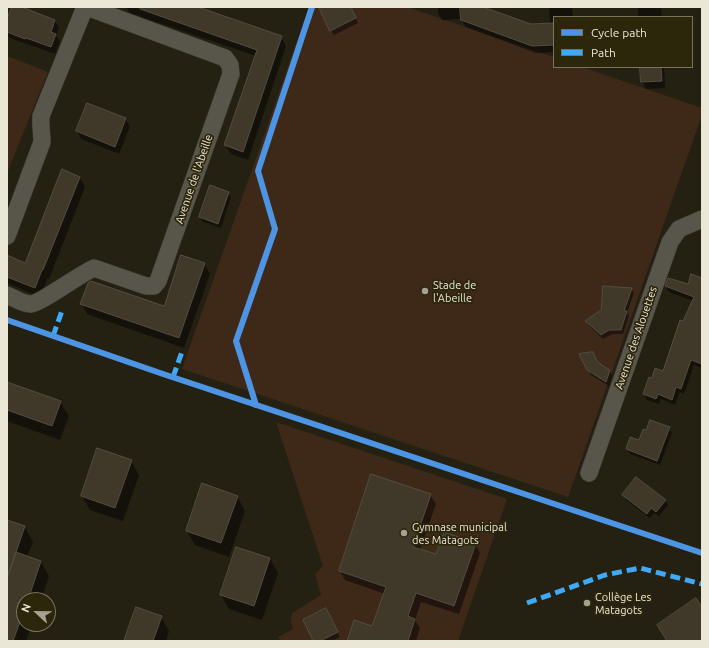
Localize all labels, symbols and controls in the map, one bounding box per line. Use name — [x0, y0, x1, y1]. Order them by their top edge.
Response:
legend — [553, 16, 693, 68]
text: Cycle path — [591, 26, 647, 39]
text: Path — [591, 46, 616, 59]
street label: Avenue de l'Abeille — [173, 133, 215, 225]
place label: Stade de l'Abeille — [433, 278, 476, 304]
street label: Avenue des Alouettes — [612, 285, 660, 391]
marker: Stade de l'Abeille — [420, 286, 430, 296]
place label: Gymnase municipal des Matagots — [412, 520, 507, 546]
marker: Gymnase municipal des Matagots — [399, 528, 409, 538]
place label: Collège Les Matagots — [595, 590, 651, 616]
north arrow — [16, 592, 56, 632]
marker: Collège Les Matagots — [582, 598, 592, 608]
text: N — [19, 602, 33, 614]

